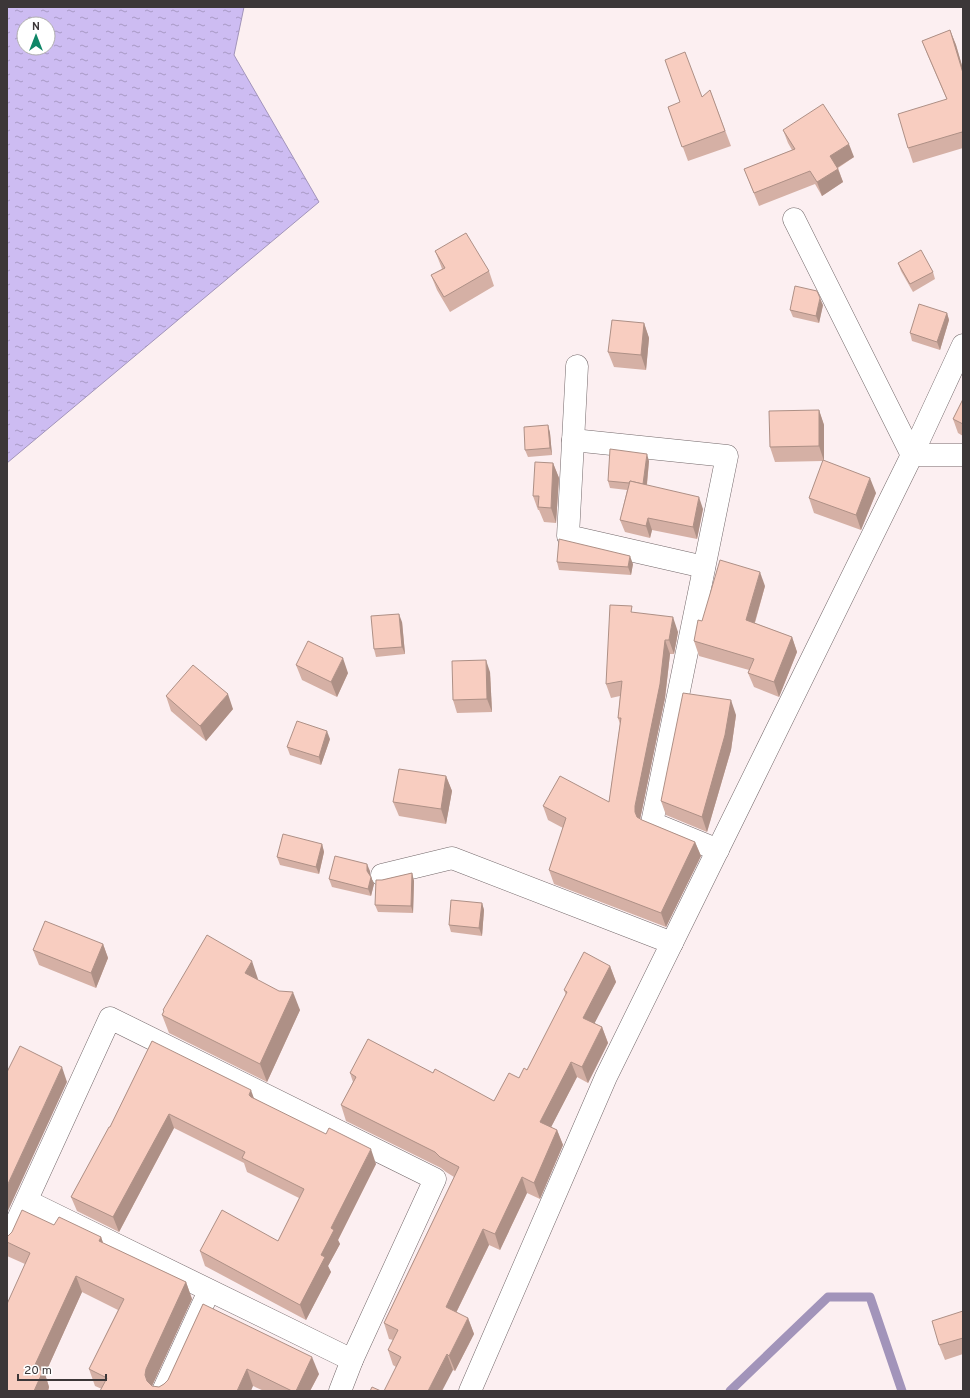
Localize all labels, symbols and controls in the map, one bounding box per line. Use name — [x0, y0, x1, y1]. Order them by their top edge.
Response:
north arrow — [16, 16, 56, 56]
text: N — [32, 20, 40, 34]
scale bar — [18, 1356, 106, 1382]
text: 20 m — [24, 1363, 52, 1379]

